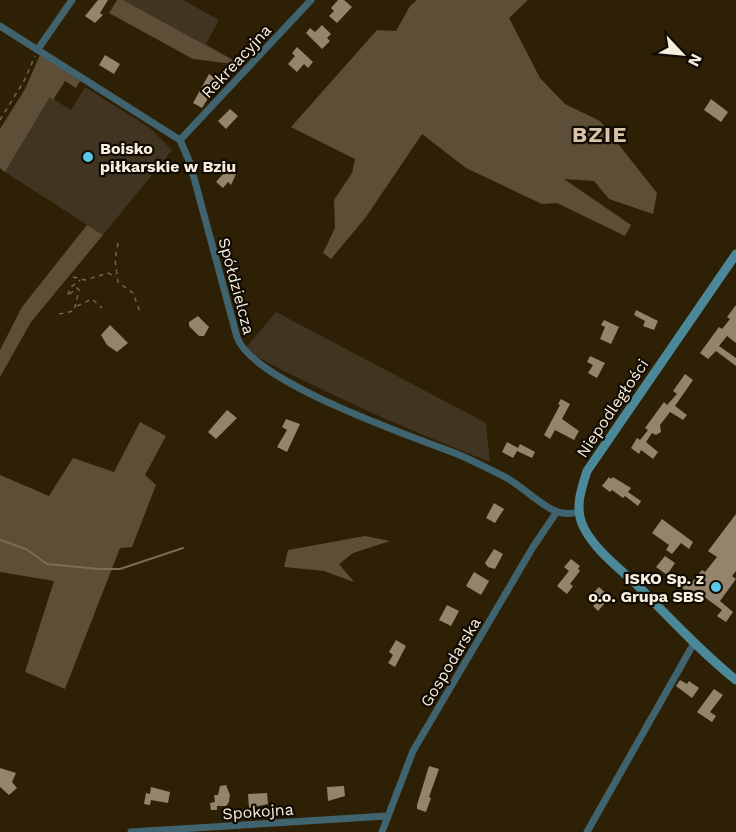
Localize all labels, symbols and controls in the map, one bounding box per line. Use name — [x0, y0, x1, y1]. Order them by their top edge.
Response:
street label: Rekreacyjna — [198, 21, 275, 102]
north arrow — [652, 24, 712, 84]
text: N — [684, 51, 706, 70]
district label: BZIE — [572, 122, 628, 147]
place label: Boisko piłkarskie w Bziu — [100, 139, 236, 176]
marker: Boisko piłkarskie w Bziu — [81, 150, 95, 164]
street label: Spółdzielcza — [214, 236, 259, 337]
street label: Niepodległości — [572, 355, 652, 461]
place label: ISKO Sp. z o.o. Grupa SBS — [588, 569, 704, 606]
marker: ISKO Sp. z o.o. Grupa SBS — [709, 580, 723, 594]
street label: Gospodarska — [416, 614, 485, 710]
street label: Spokojna — [222, 800, 294, 823]

